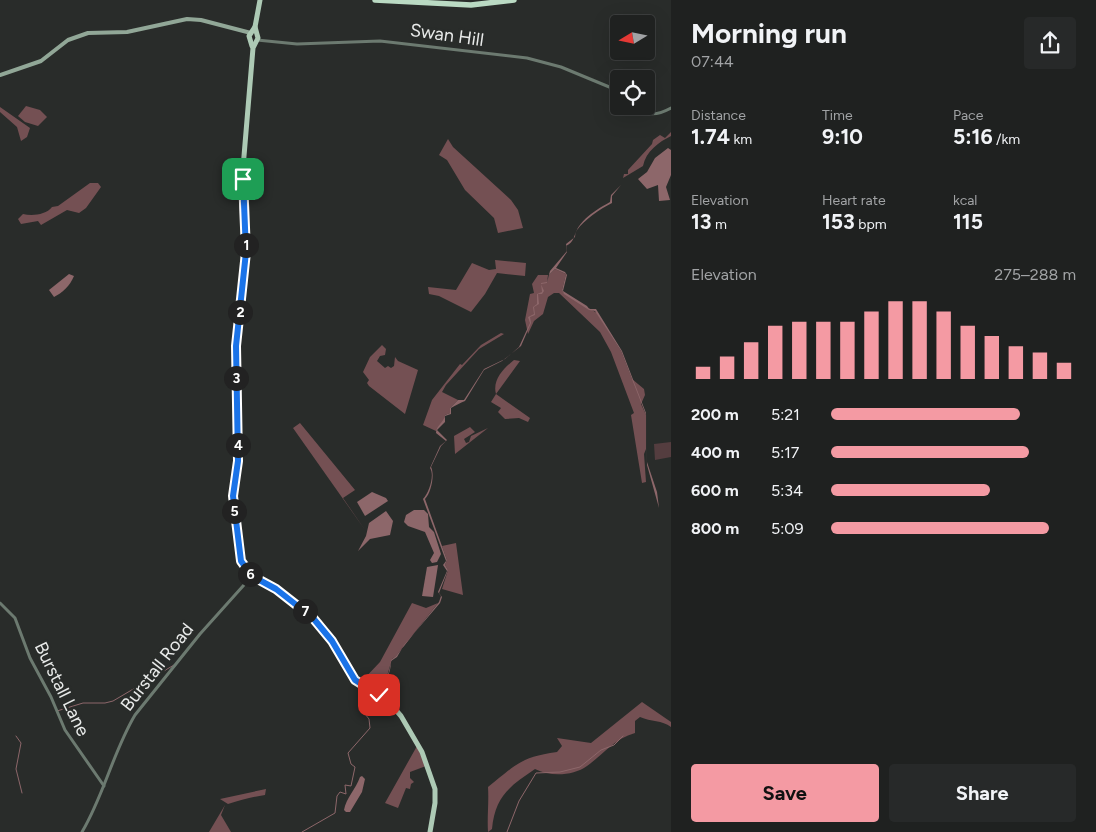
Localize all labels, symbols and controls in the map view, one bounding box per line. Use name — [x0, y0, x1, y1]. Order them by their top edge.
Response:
north arrow — [610, 15, 655, 60]
map controls — [610, 15, 655, 115]
text: Morning run — [691, 16, 847, 50]
button: share — [1024, 17, 1076, 69]
street label: Swan Hill — [409, 19, 485, 51]
text: 07:44 — [691, 52, 734, 71]
button: locate — [610, 70, 655, 115]
text: Distance — [691, 107, 746, 124]
text: Time — [822, 107, 853, 124]
text: Pace — [953, 107, 983, 124]
text: 1.74 — [691, 124, 730, 149]
text: 9:10 — [822, 124, 863, 149]
text: 5:16 — [953, 124, 993, 149]
text: km — [730, 131, 752, 148]
text: /km — [993, 131, 1020, 148]
pin — [222, 158, 264, 200]
icon: arrive — [229, 165, 257, 193]
text: Elevation — [691, 192, 749, 209]
text: Heart rate — [822, 192, 886, 209]
text: kcal — [953, 192, 977, 209]
text: 13 — [691, 209, 712, 234]
text: 153 — [822, 209, 855, 234]
text: 115 — [953, 209, 983, 234]
text: m — [712, 216, 727, 233]
text: bpm — [855, 216, 887, 233]
pin: 1 — [234, 232, 258, 258]
text: 1 — [244, 237, 249, 254]
text: Elevation — [691, 265, 757, 284]
text: 275–288 m — [994, 265, 1076, 284]
pin: 2 — [228, 300, 252, 324]
text: 2 — [236, 304, 245, 321]
pin: 3 — [224, 366, 248, 390]
text: 3 — [233, 370, 240, 387]
text: 200 m — [691, 405, 739, 424]
text: 5:21 — [771, 405, 800, 424]
pin: 4 — [226, 432, 250, 458]
text: 4 — [234, 437, 243, 454]
text: 400 m — [691, 443, 740, 462]
text: 5:17 — [771, 443, 799, 462]
text: 600 m — [691, 481, 739, 500]
text: 5:34 — [771, 481, 803, 500]
pin: 5 — [222, 498, 246, 524]
text: 5 — [230, 503, 239, 520]
text: 800 m — [691, 519, 739, 538]
text: 5:09 — [771, 519, 804, 538]
pin: 6 — [238, 562, 262, 586]
text: 6 — [246, 566, 255, 583]
pin: 7 — [292, 598, 318, 624]
text: 7 — [302, 603, 309, 620]
street label: Burstall Road — [116, 619, 198, 715]
street label: Burstall Lane — [30, 638, 94, 740]
pin — [358, 674, 400, 716]
icon: check — [365, 681, 393, 709]
button: Save — [691, 764, 879, 822]
button: Share — [889, 764, 1076, 822]

